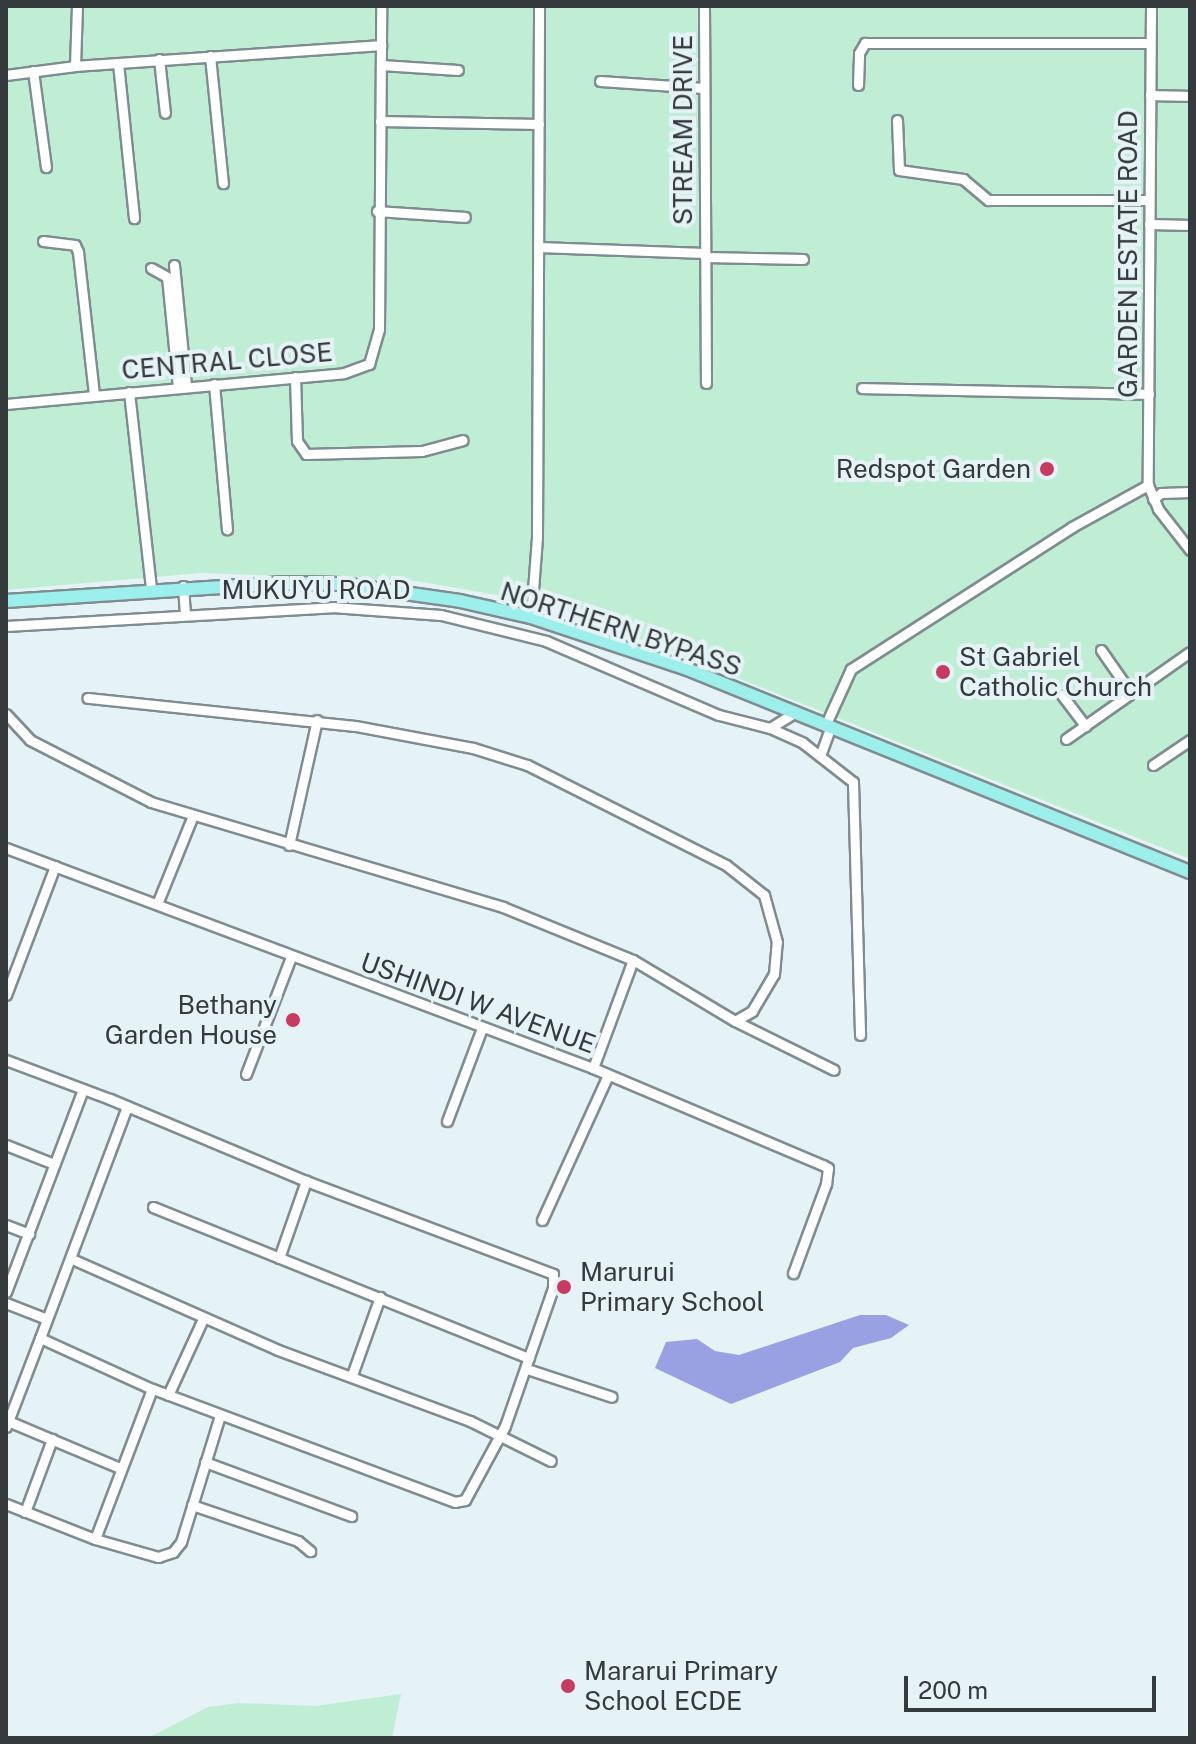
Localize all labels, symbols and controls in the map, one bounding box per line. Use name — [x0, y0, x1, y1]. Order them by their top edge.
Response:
street label: STREAM DRIVE — [667, 35, 699, 225]
street label: GARDEN ESTATE ROAD — [1112, 110, 1144, 398]
street label: CENTRAL CLOSE — [120, 336, 334, 386]
place label: Redspot Garden — [836, 453, 1031, 485]
marker: Redspot Garden — [1038, 460, 1056, 478]
street label: MUKUYU ROAD — [222, 574, 410, 606]
street label: NORTHERN BYPASS — [497, 575, 745, 683]
place label: St Gabriel Catholic Church — [959, 641, 1152, 702]
marker: St Gabriel Catholic Church — [934, 663, 952, 681]
street label: USHINDI W AVENUE — [356, 946, 600, 1060]
place label: Bethany Garden House — [105, 989, 277, 1050]
marker: Bethany Garden House — [284, 1011, 302, 1029]
place label: Marurui Primary School — [580, 1256, 765, 1318]
marker: Marurui Primary School — [555, 1278, 573, 1296]
place label: Mararui Primary School ECDE — [584, 1655, 778, 1716]
scale bar — [908, 1660, 1160, 1710]
text: 200 m — [918, 1676, 988, 1704]
marker: Mararui Primary School ECDE — [559, 1677, 577, 1695]

